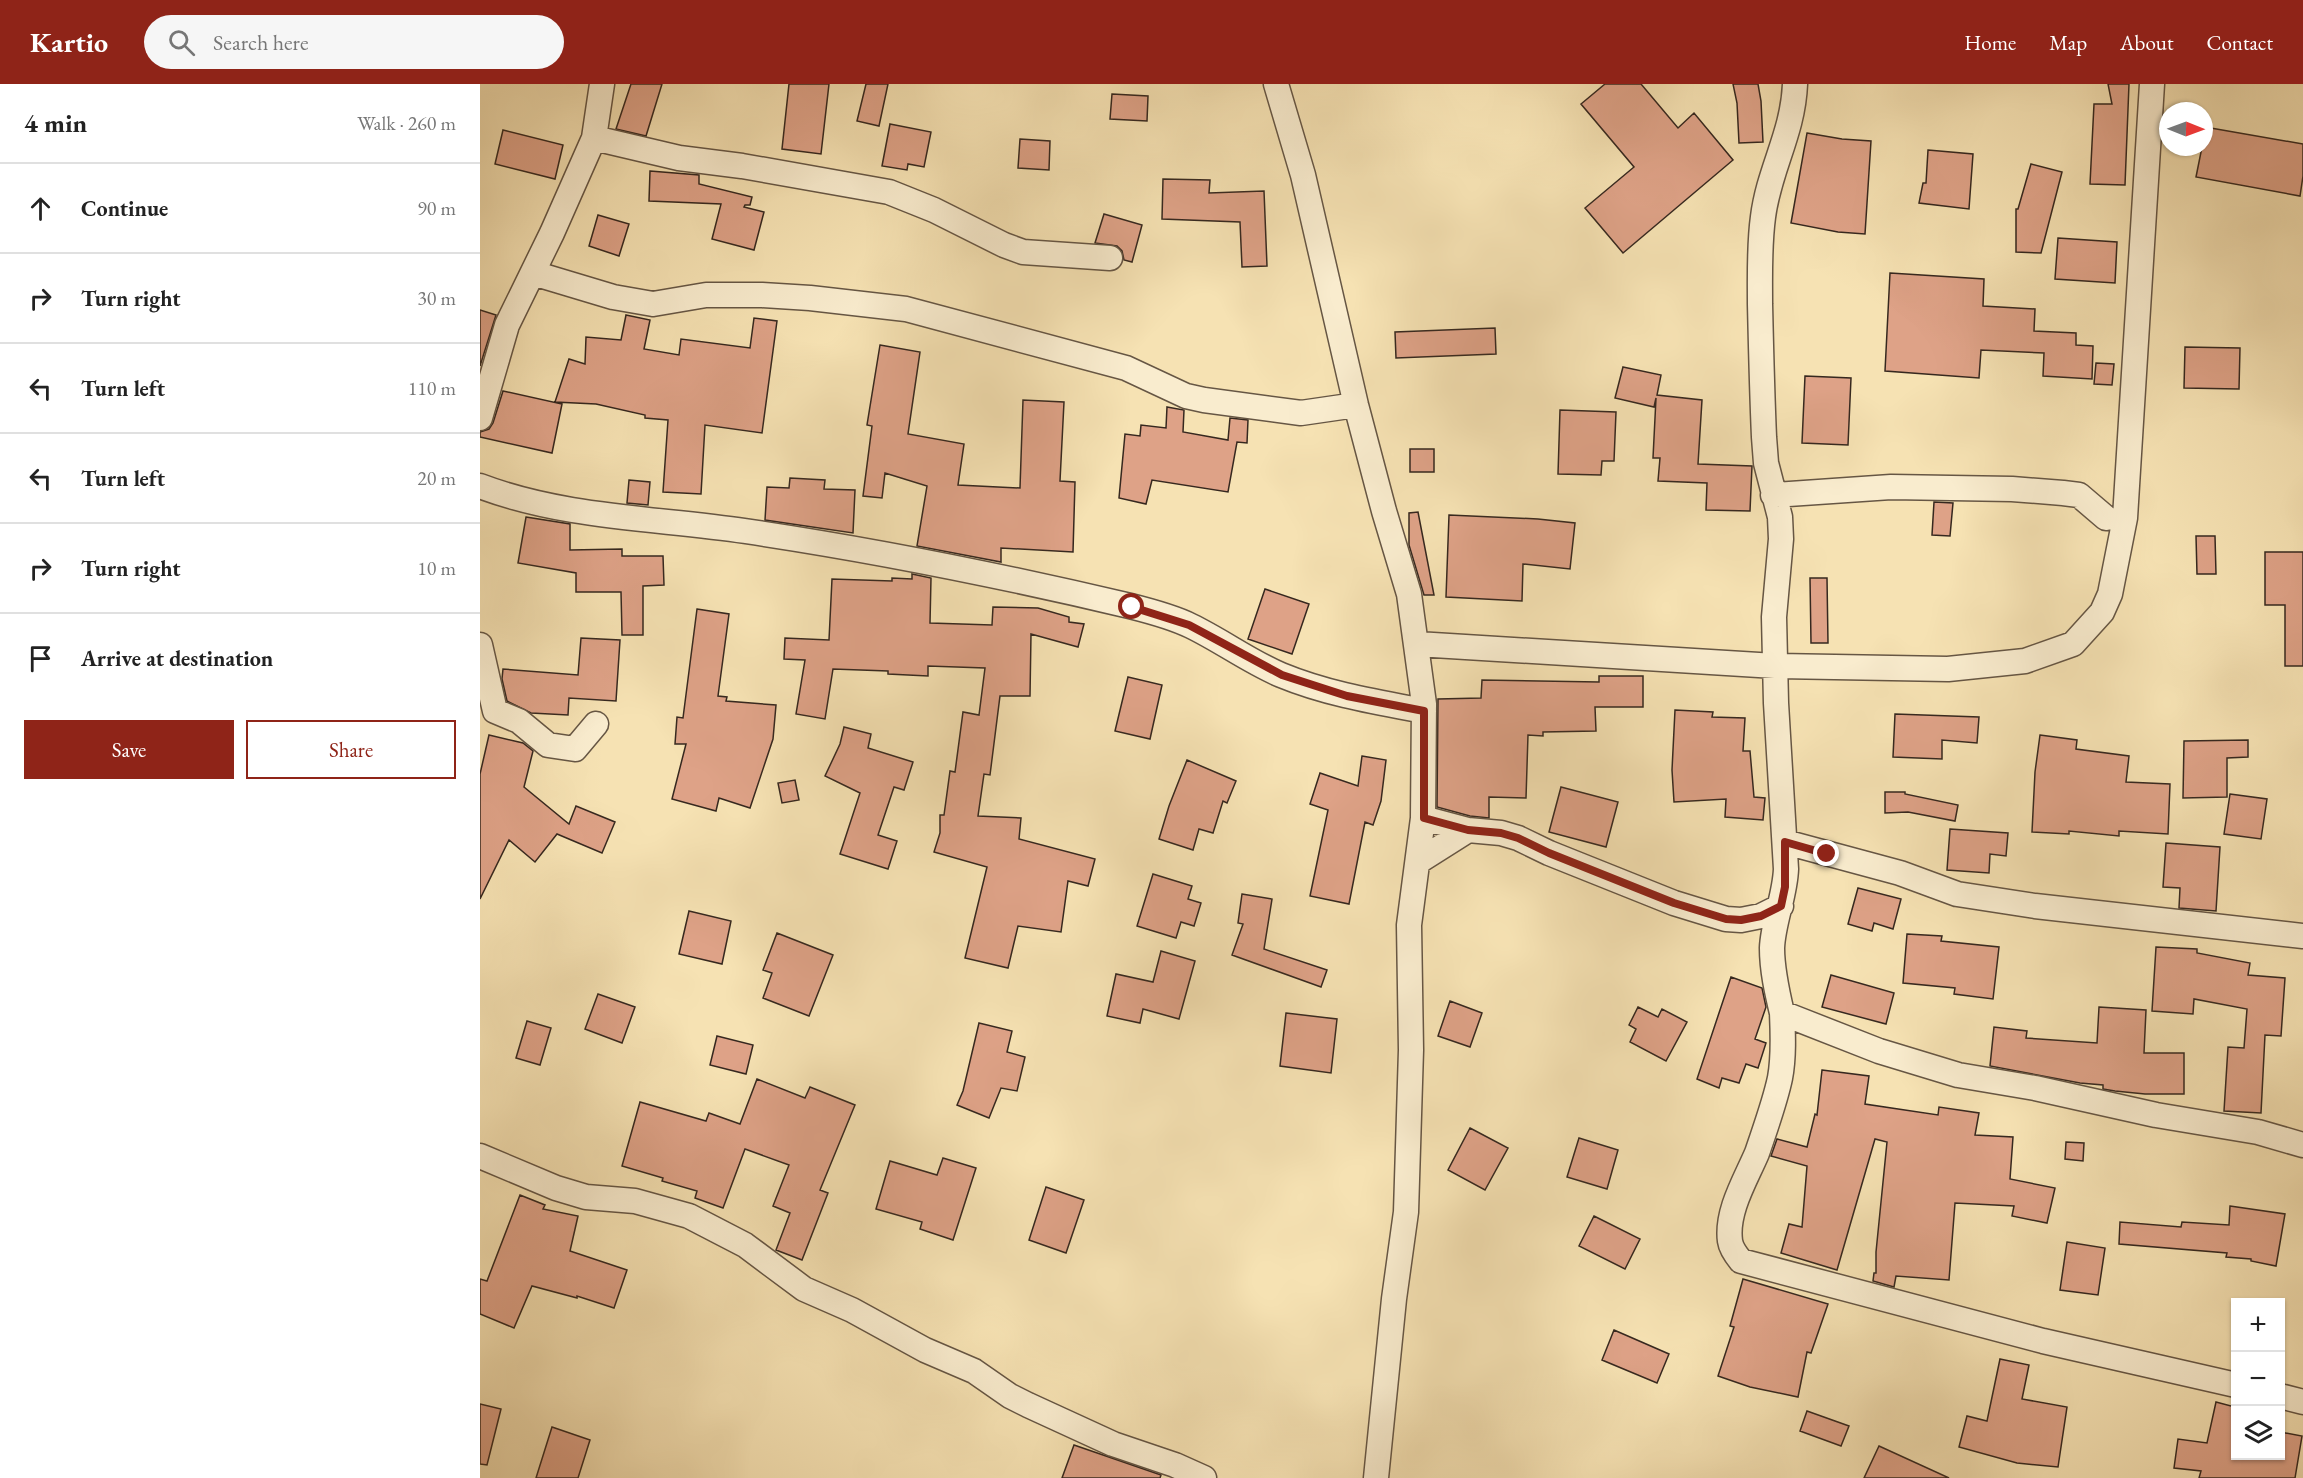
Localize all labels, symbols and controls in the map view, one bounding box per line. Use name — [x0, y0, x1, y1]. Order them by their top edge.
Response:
search box — [144, 15, 564, 69]
text: Kartio — [30, 24, 108, 60]
icon: search — [165, 26, 198, 59]
text: Search here — [213, 28, 309, 57]
text: Home — [1964, 29, 2016, 56]
text: Map — [2049, 29, 2087, 56]
text: About — [2120, 29, 2173, 56]
text: Contact — [2206, 29, 2273, 56]
north arrow — [2159, 102, 2213, 156]
text: 4 min — [24, 106, 87, 140]
text: Walk · 260 m — [357, 110, 456, 136]
icon: ahead — [24, 192, 57, 225]
text: Continue — [81, 194, 168, 223]
text: 90 m — [417, 195, 456, 221]
icon: right — [24, 282, 57, 315]
text: Turn right — [81, 284, 180, 313]
text: 30 m — [417, 285, 456, 311]
icon: left — [24, 372, 57, 405]
text: Turn left — [81, 374, 165, 403]
text: 110 m — [408, 375, 456, 401]
icon: left — [24, 462, 57, 495]
text: Turn left — [81, 464, 165, 493]
text: 20 m — [417, 465, 456, 491]
icon: right — [24, 552, 57, 585]
text: Turn right — [81, 554, 180, 583]
text: 10 m — [417, 555, 456, 581]
route start — [1118, 593, 1144, 619]
icon: arrive — [24, 642, 57, 675]
text: Arrive at destination — [81, 644, 273, 673]
button: Save — [24, 720, 234, 779]
button: Share — [246, 720, 456, 779]
route end — [1813, 840, 1839, 866]
map controls — [2231, 1298, 2285, 1460]
button: + — [2231, 1298, 2285, 1352]
button: − — [2231, 1352, 2285, 1406]
button: layers — [2231, 1406, 2285, 1460]

